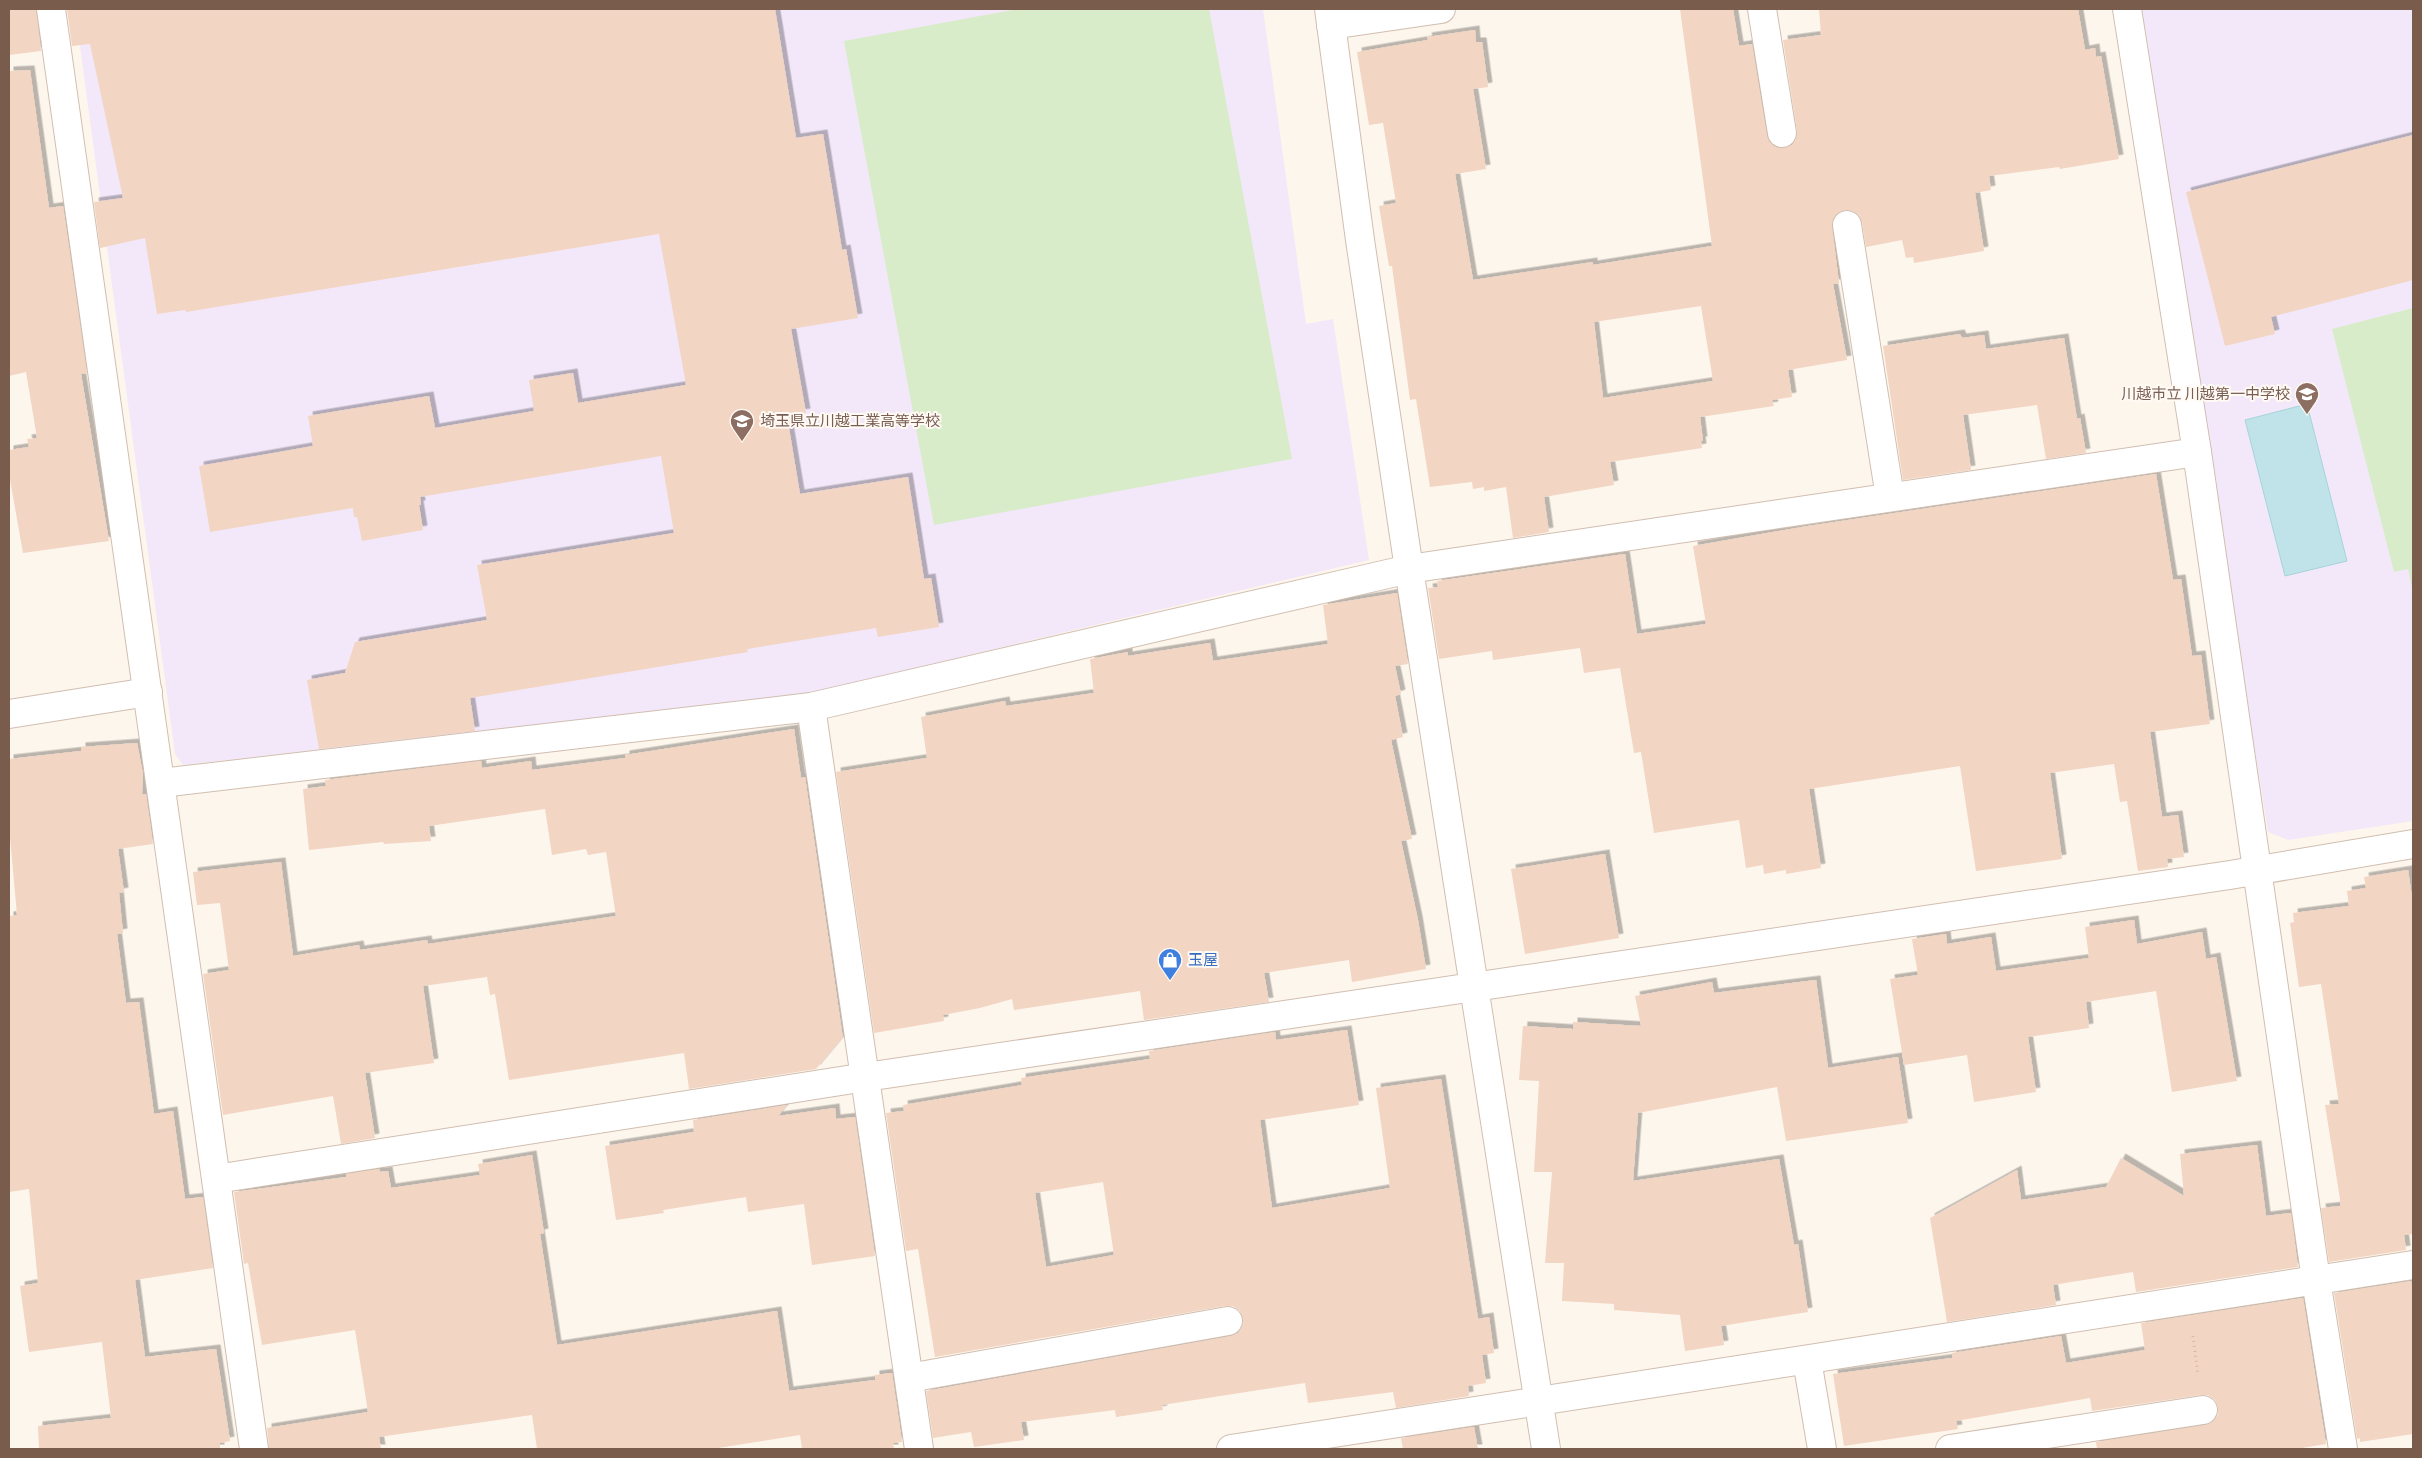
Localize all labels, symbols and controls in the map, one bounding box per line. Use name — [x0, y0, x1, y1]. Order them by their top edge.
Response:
school or university icon: 川越市立 川越第一中学校 — [2294, 381, 2320, 415]
place label: 川越市立 川越第一中学校 — [2122, 385, 2290, 403]
school or university icon: 埼玉県立川越工業高等学校 — [729, 408, 755, 442]
place label: 埼玉県立川越工業高等学校 — [760, 412, 940, 430]
shop icon: 玉屋 — [1157, 947, 1183, 981]
place label: 玉屋 — [1188, 951, 1218, 969]

